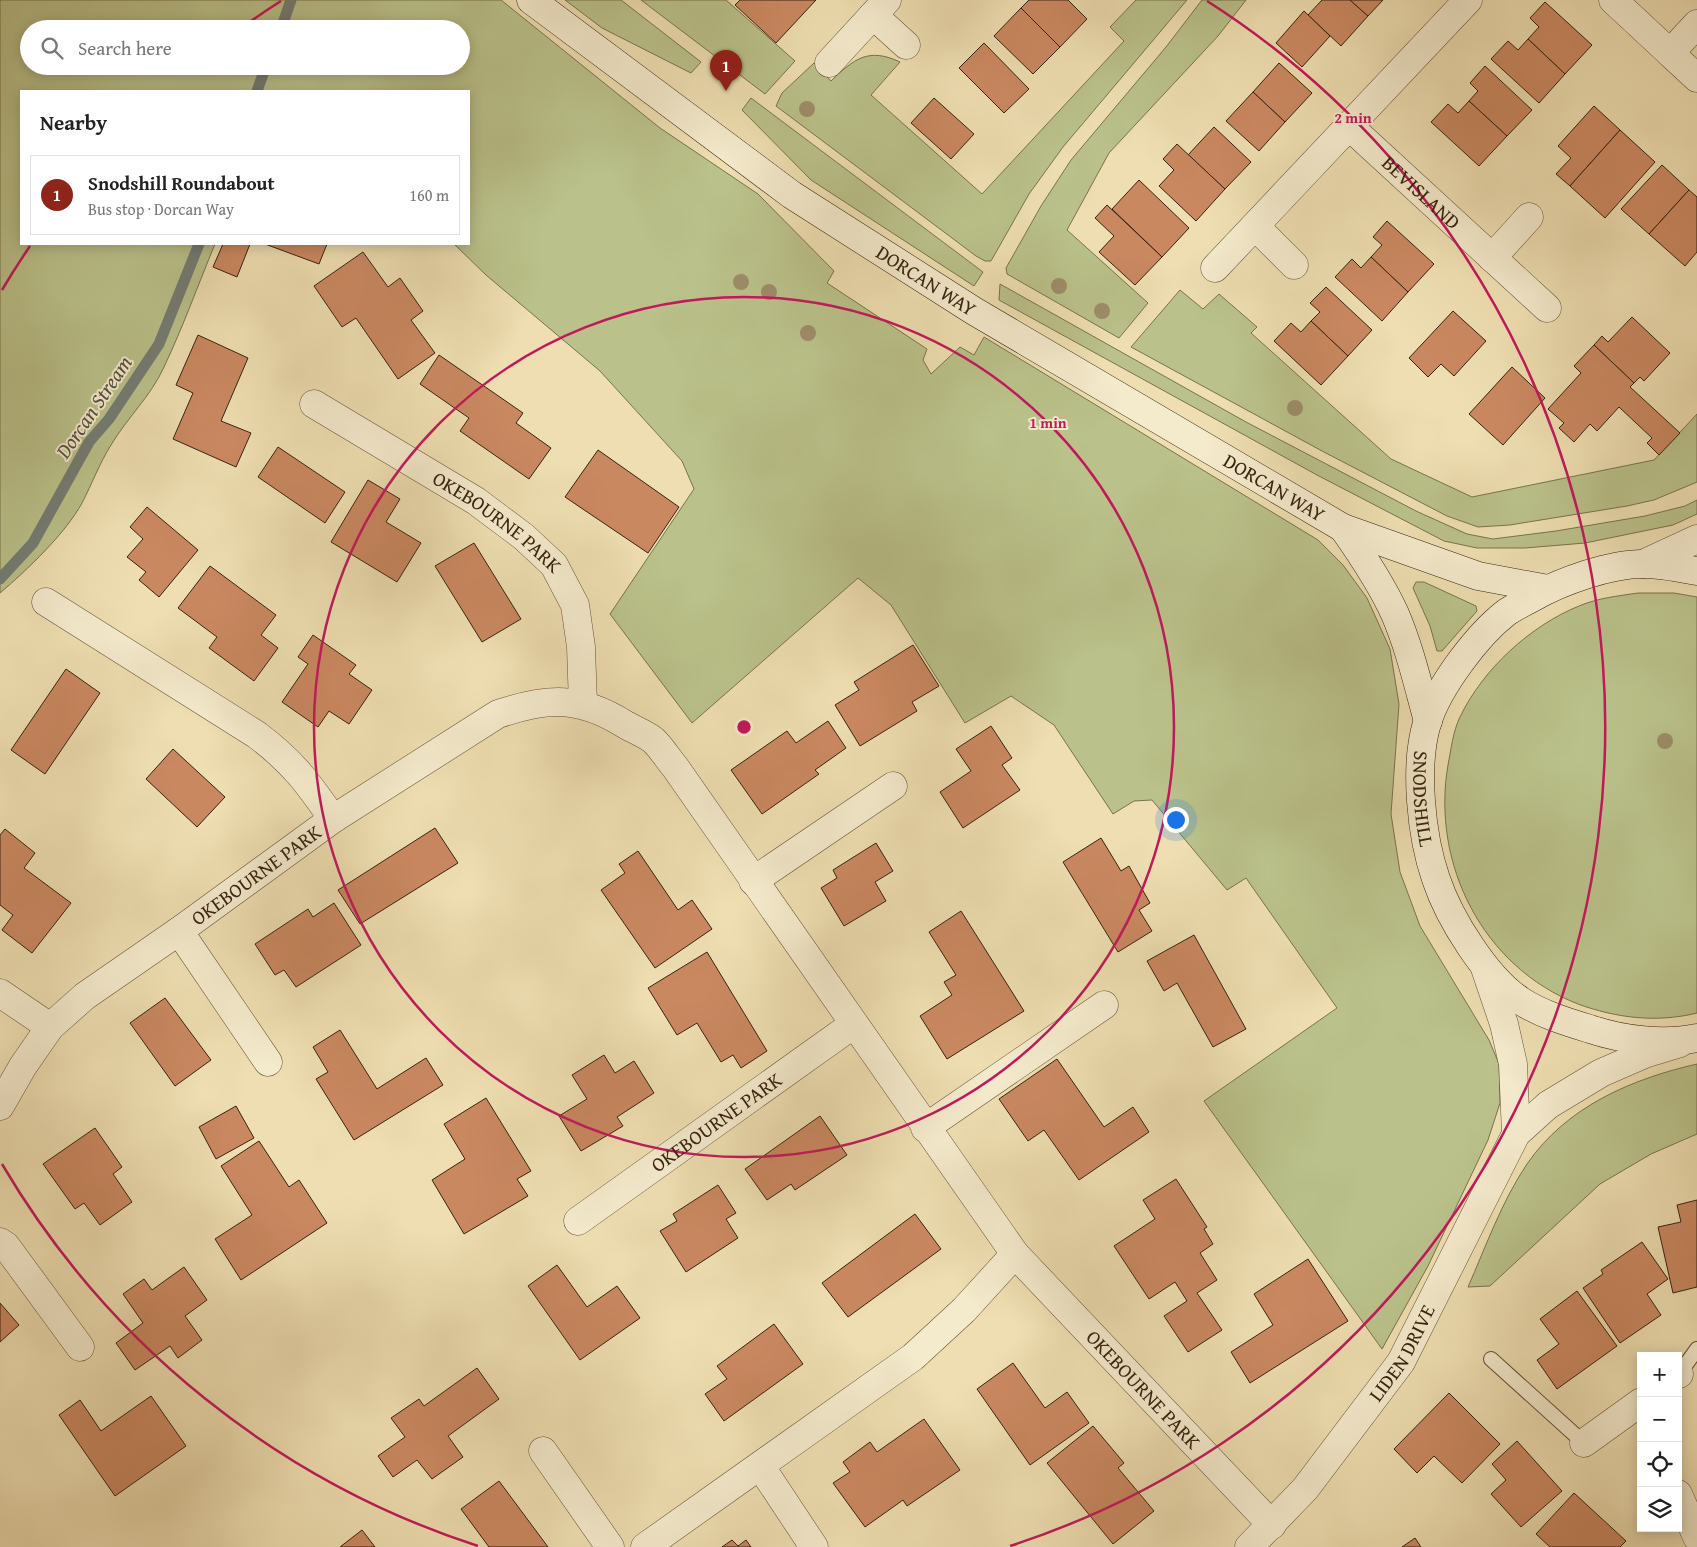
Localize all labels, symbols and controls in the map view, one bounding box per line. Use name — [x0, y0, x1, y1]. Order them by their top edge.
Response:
search box — [20, 20, 470, 75]
icon: search — [38, 34, 66, 62]
text: Search here — [78, 34, 172, 62]
pin: 1 — [710, 50, 742, 91]
text: Nearby — [40, 107, 107, 138]
text: 2 min — [1334, 107, 1372, 128]
street label: BEVISLAND — [1376, 148, 1467, 236]
text: Snodshill Roundabout — [88, 169, 275, 197]
text: 1 — [53, 183, 61, 207]
text: 160 m — [409, 183, 449, 207]
text: Bus stop · Dorcan Way — [88, 197, 234, 221]
street label: DORCAN WAY — [871, 237, 982, 323]
water label: Dorcan Stream — [47, 349, 139, 465]
text: 1 min — [1029, 412, 1067, 433]
street label: DORCAN WAY — [1218, 446, 1331, 528]
street label: OKEBOURNE PARK — [427, 463, 568, 579]
centre of rings — [735, 718, 753, 736]
street label: SNODSHILL — [1406, 750, 1442, 849]
your location — [1163, 807, 1189, 833]
street label: OKEBOURNE PARK — [185, 817, 327, 932]
street label: OKEBOURNE PARK — [645, 1065, 788, 1179]
street label: LIDEN DRIVE — [1361, 1299, 1442, 1407]
street label: OKEBOURNE PARK — [1080, 1323, 1208, 1455]
map controls — [1637, 1352, 1682, 1532]
button: + — [1637, 1352, 1682, 1397]
button: − — [1637, 1397, 1682, 1442]
button: locate — [1637, 1442, 1682, 1487]
button: layers — [1637, 1487, 1682, 1532]

